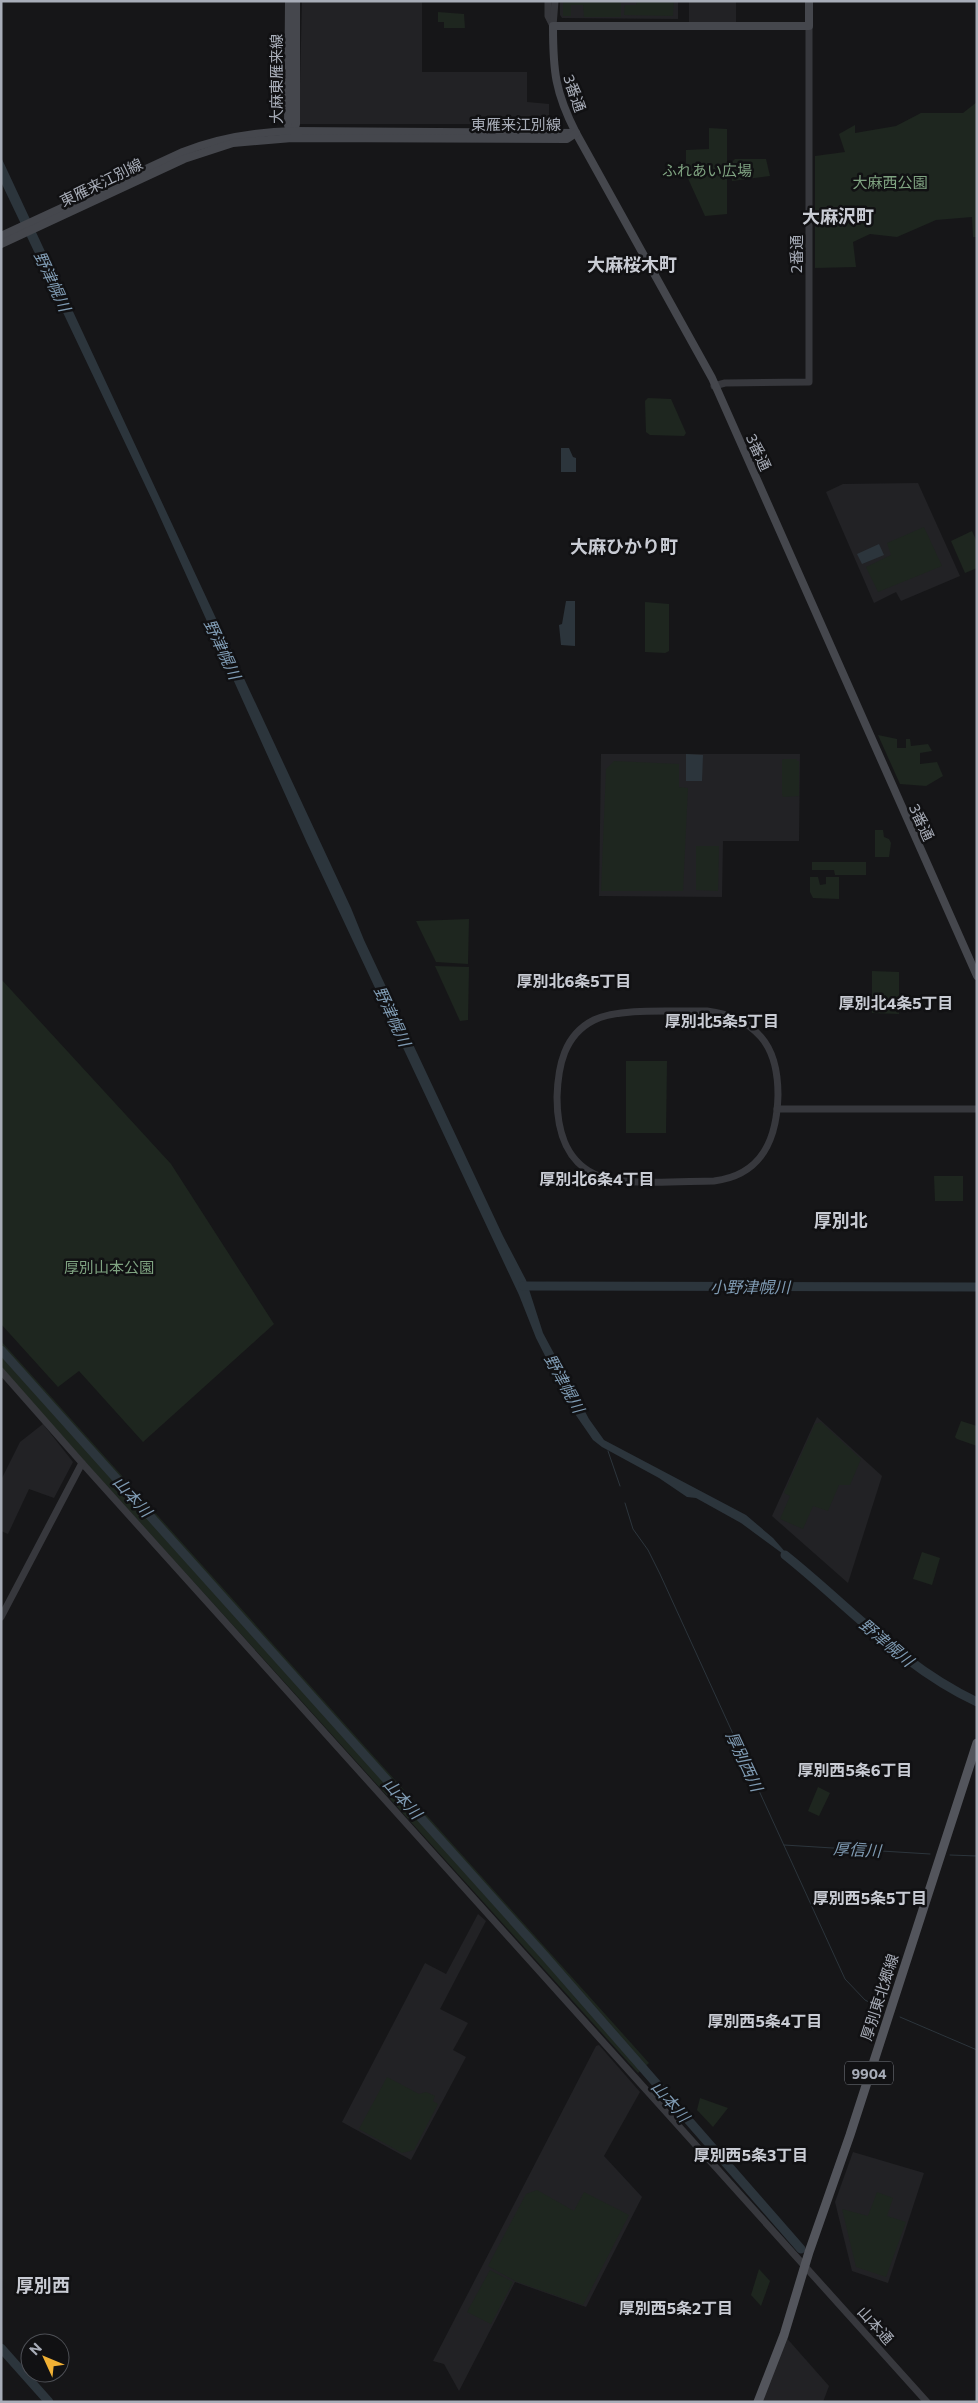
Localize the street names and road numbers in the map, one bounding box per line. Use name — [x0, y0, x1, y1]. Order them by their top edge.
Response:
street label: 大麻東雁来線 — [267, 34, 285, 124]
street label: 3番通 — [560, 72, 590, 114]
street label: 東雁来江別線 — [471, 115, 561, 133]
street label: 東雁来江別線 — [57, 154, 145, 210]
street label: 2番通 — [787, 235, 805, 273]
street label: 3番通 — [743, 431, 775, 473]
street label: 3番通 — [906, 801, 938, 843]
street label: 厚別東北郷線 — [857, 1951, 901, 2043]
road number: 9904 — [845, 2062, 893, 2084]
street label: 山本通 — [854, 2302, 898, 2348]

